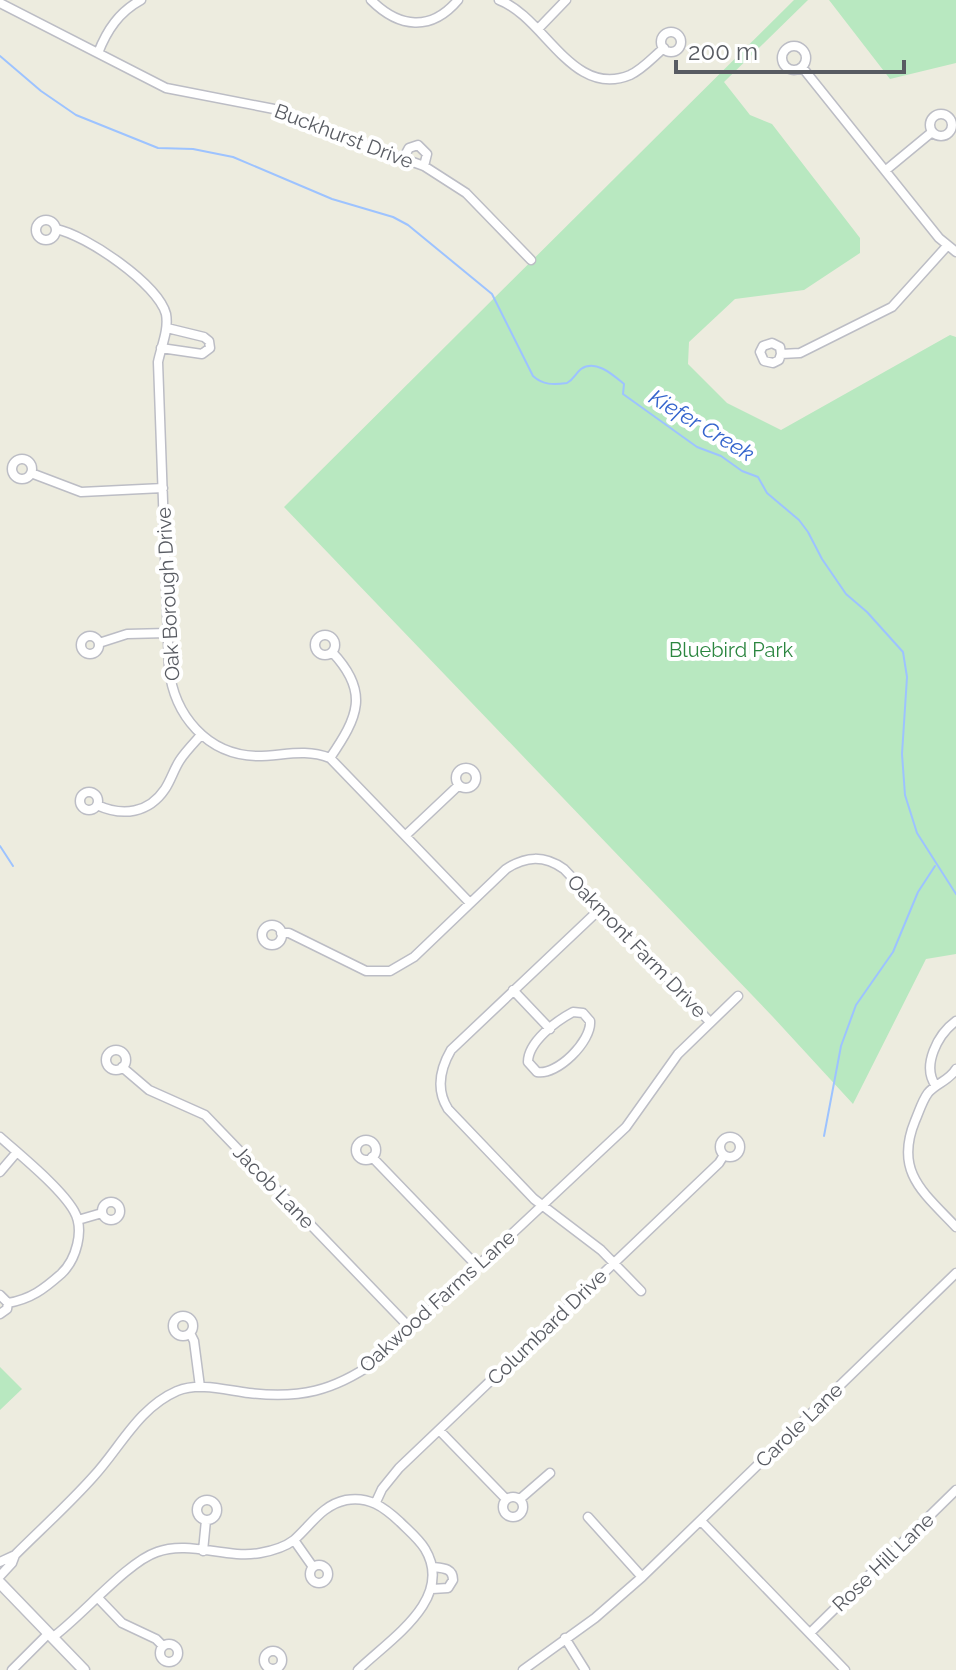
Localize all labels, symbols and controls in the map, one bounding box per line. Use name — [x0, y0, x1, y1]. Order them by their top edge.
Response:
scale bar — [676, 24, 904, 74]
text: 200 m — [688, 37, 758, 66]
street label: Buckhurst Drive — [271, 99, 417, 174]
water label: Kiefer Creek — [645, 383, 759, 467]
street label: Oak Borough Drive — [151, 506, 185, 682]
park label: Bluebird Park — [669, 638, 793, 662]
street label: Oakmont Farm Drive — [562, 869, 712, 1023]
street label: Jacob Lane — [228, 1140, 320, 1234]
street label: Oakwood Farms Lane — [354, 1225, 520, 1377]
street label: Columbard Drive — [482, 1264, 612, 1390]
street label: Carole Lane — [751, 1377, 848, 1472]
street label: Rose Hill Lane — [827, 1507, 939, 1616]

